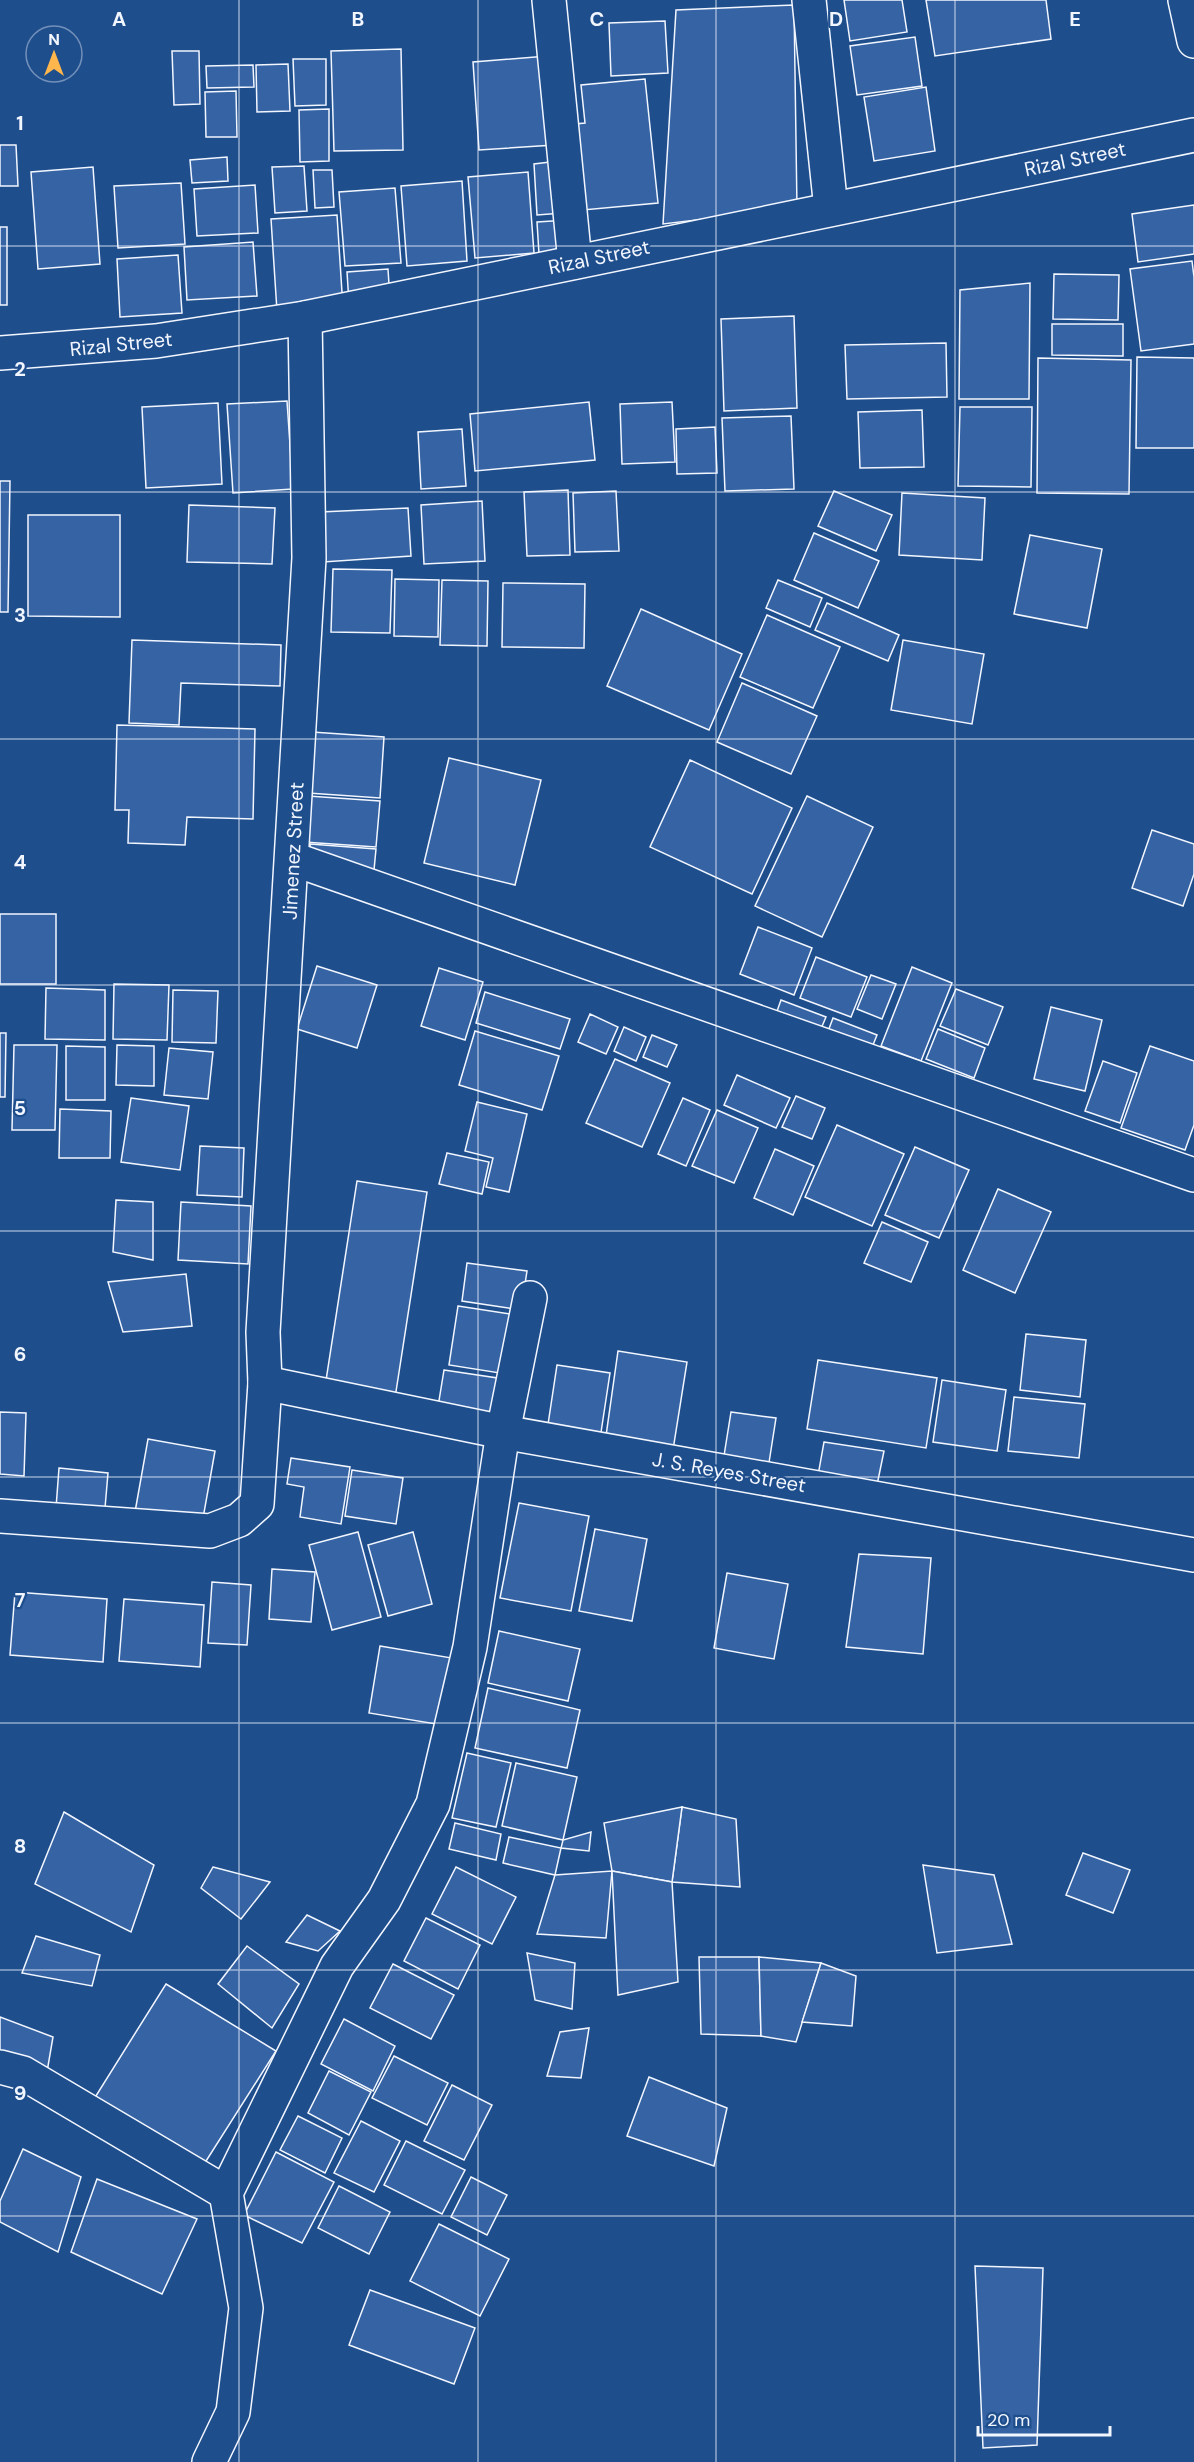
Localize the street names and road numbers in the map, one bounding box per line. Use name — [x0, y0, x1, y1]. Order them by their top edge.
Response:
street label: Rizal Street — [1022, 136, 1128, 182]
street label: Rizal Street — [546, 234, 652, 280]
street label: Rizal Street — [68, 326, 174, 362]
street label: Jimenez Street — [276, 781, 310, 921]
street label: J. S. Reyes Street — [650, 1446, 808, 1498]

